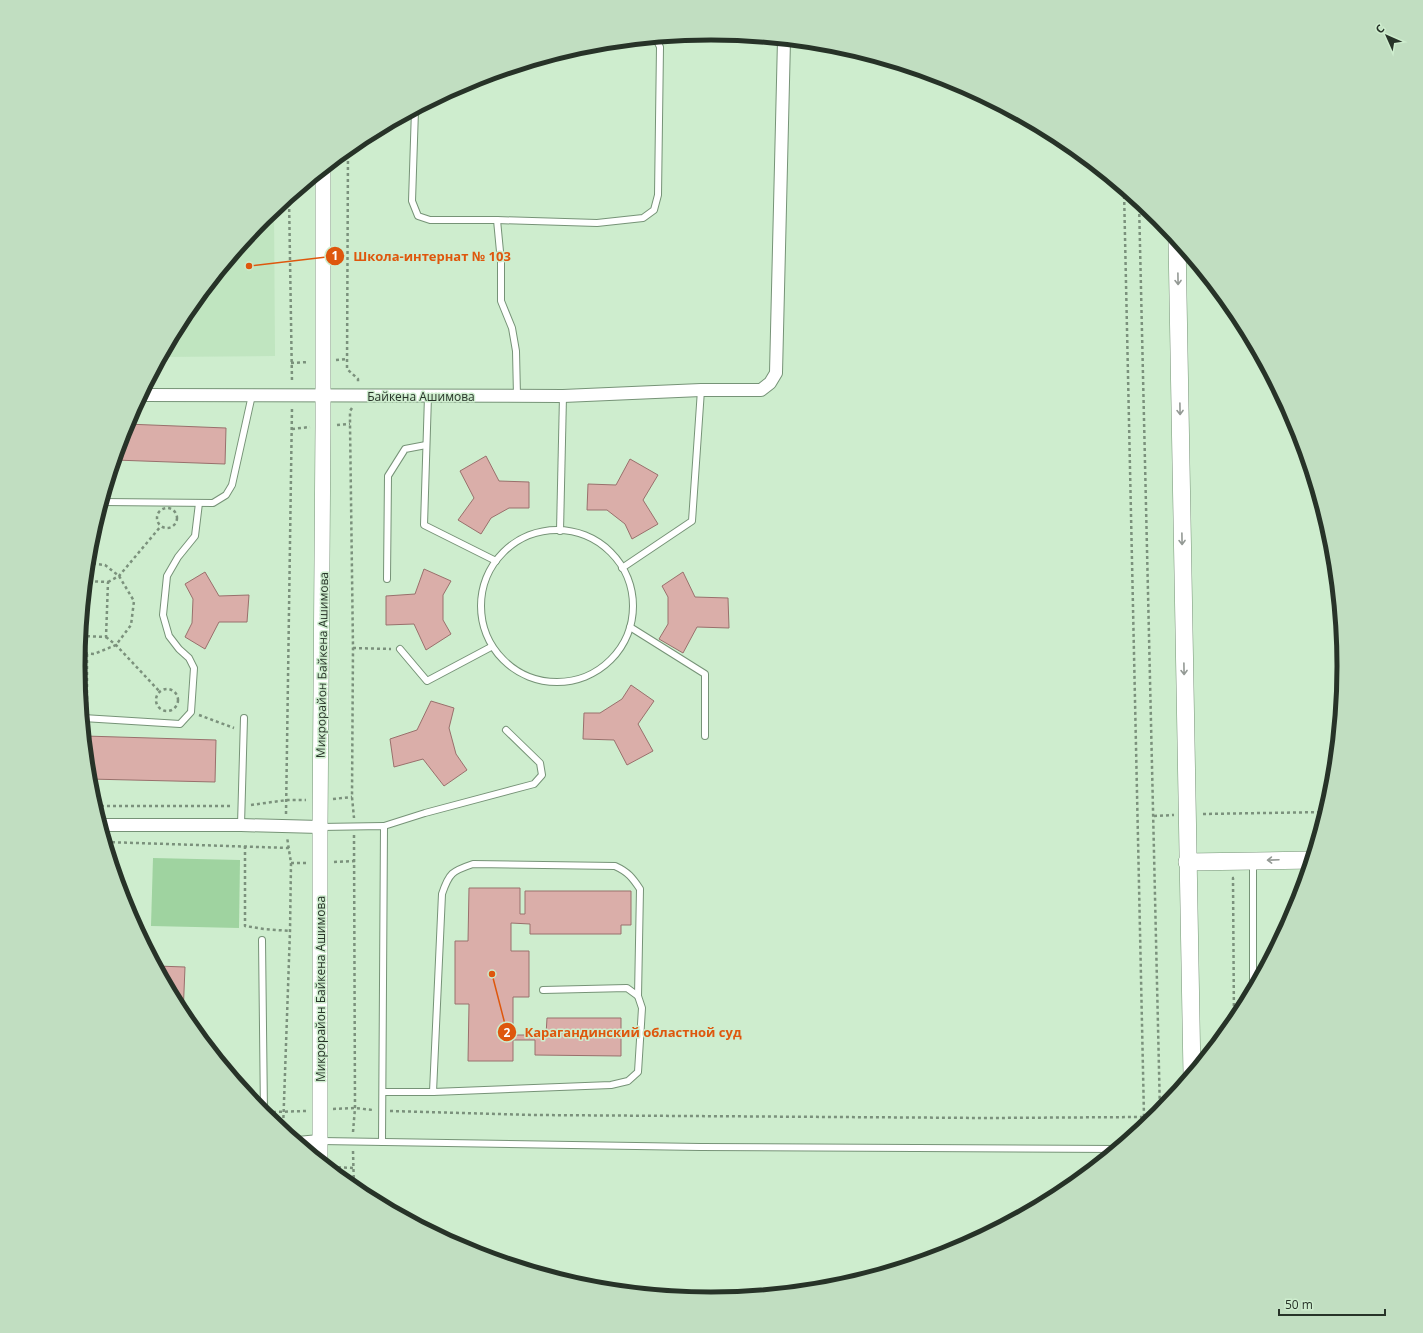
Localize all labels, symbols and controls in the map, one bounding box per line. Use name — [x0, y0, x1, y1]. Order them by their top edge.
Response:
north arrow — [1367, 16, 1407, 56]
text: С — [1372, 21, 1387, 36]
callout: Школа-интернат № 103 — [325, 244, 518, 269]
text: 1 — [332, 247, 338, 264]
text: Школа-интернат № 103 — [353, 247, 511, 265]
one-way arrow — [1174, 272, 1182, 285]
street label: Байкена Ашимова — [367, 388, 475, 405]
one-way arrow — [1176, 402, 1184, 415]
one-way arrow — [1178, 532, 1186, 545]
street label: Микрорайон Байкена Ашимова — [312, 572, 332, 758]
one-way arrow — [1180, 662, 1188, 675]
one-way arrow — [1267, 856, 1280, 864]
street label: Микрорайон Байкена Ашимова — [312, 896, 329, 1082]
callout: Карагандинский областной суд — [497, 1020, 750, 1045]
text: Карагандинский областной суд — [524, 1023, 742, 1041]
text: 2 — [504, 1024, 511, 1041]
scale bar — [1279, 1291, 1385, 1317]
text: 50 m — [1285, 1296, 1313, 1313]

